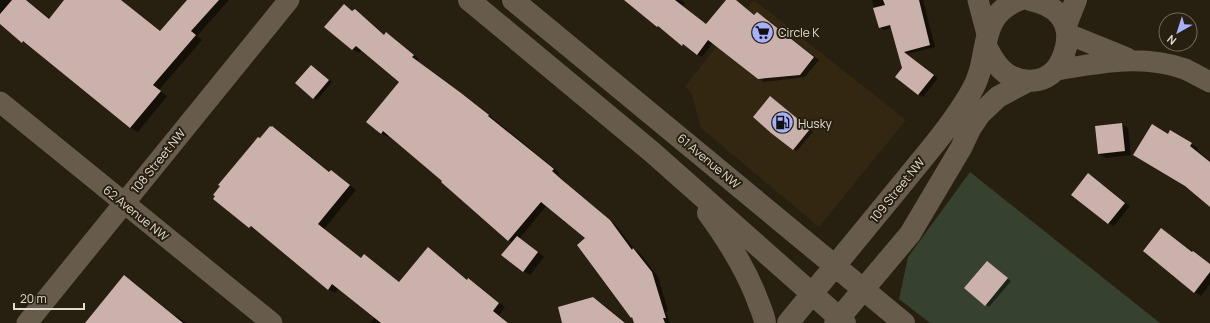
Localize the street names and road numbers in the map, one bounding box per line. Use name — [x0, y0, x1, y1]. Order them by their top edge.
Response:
street label: 108 Street NW — [127, 125, 190, 197]
street label: 61 Avenue NW — [674, 130, 745, 193]
street label: 109 Street NW — [866, 153, 929, 226]
street label: 62 Avenue NW — [100, 181, 173, 245]

